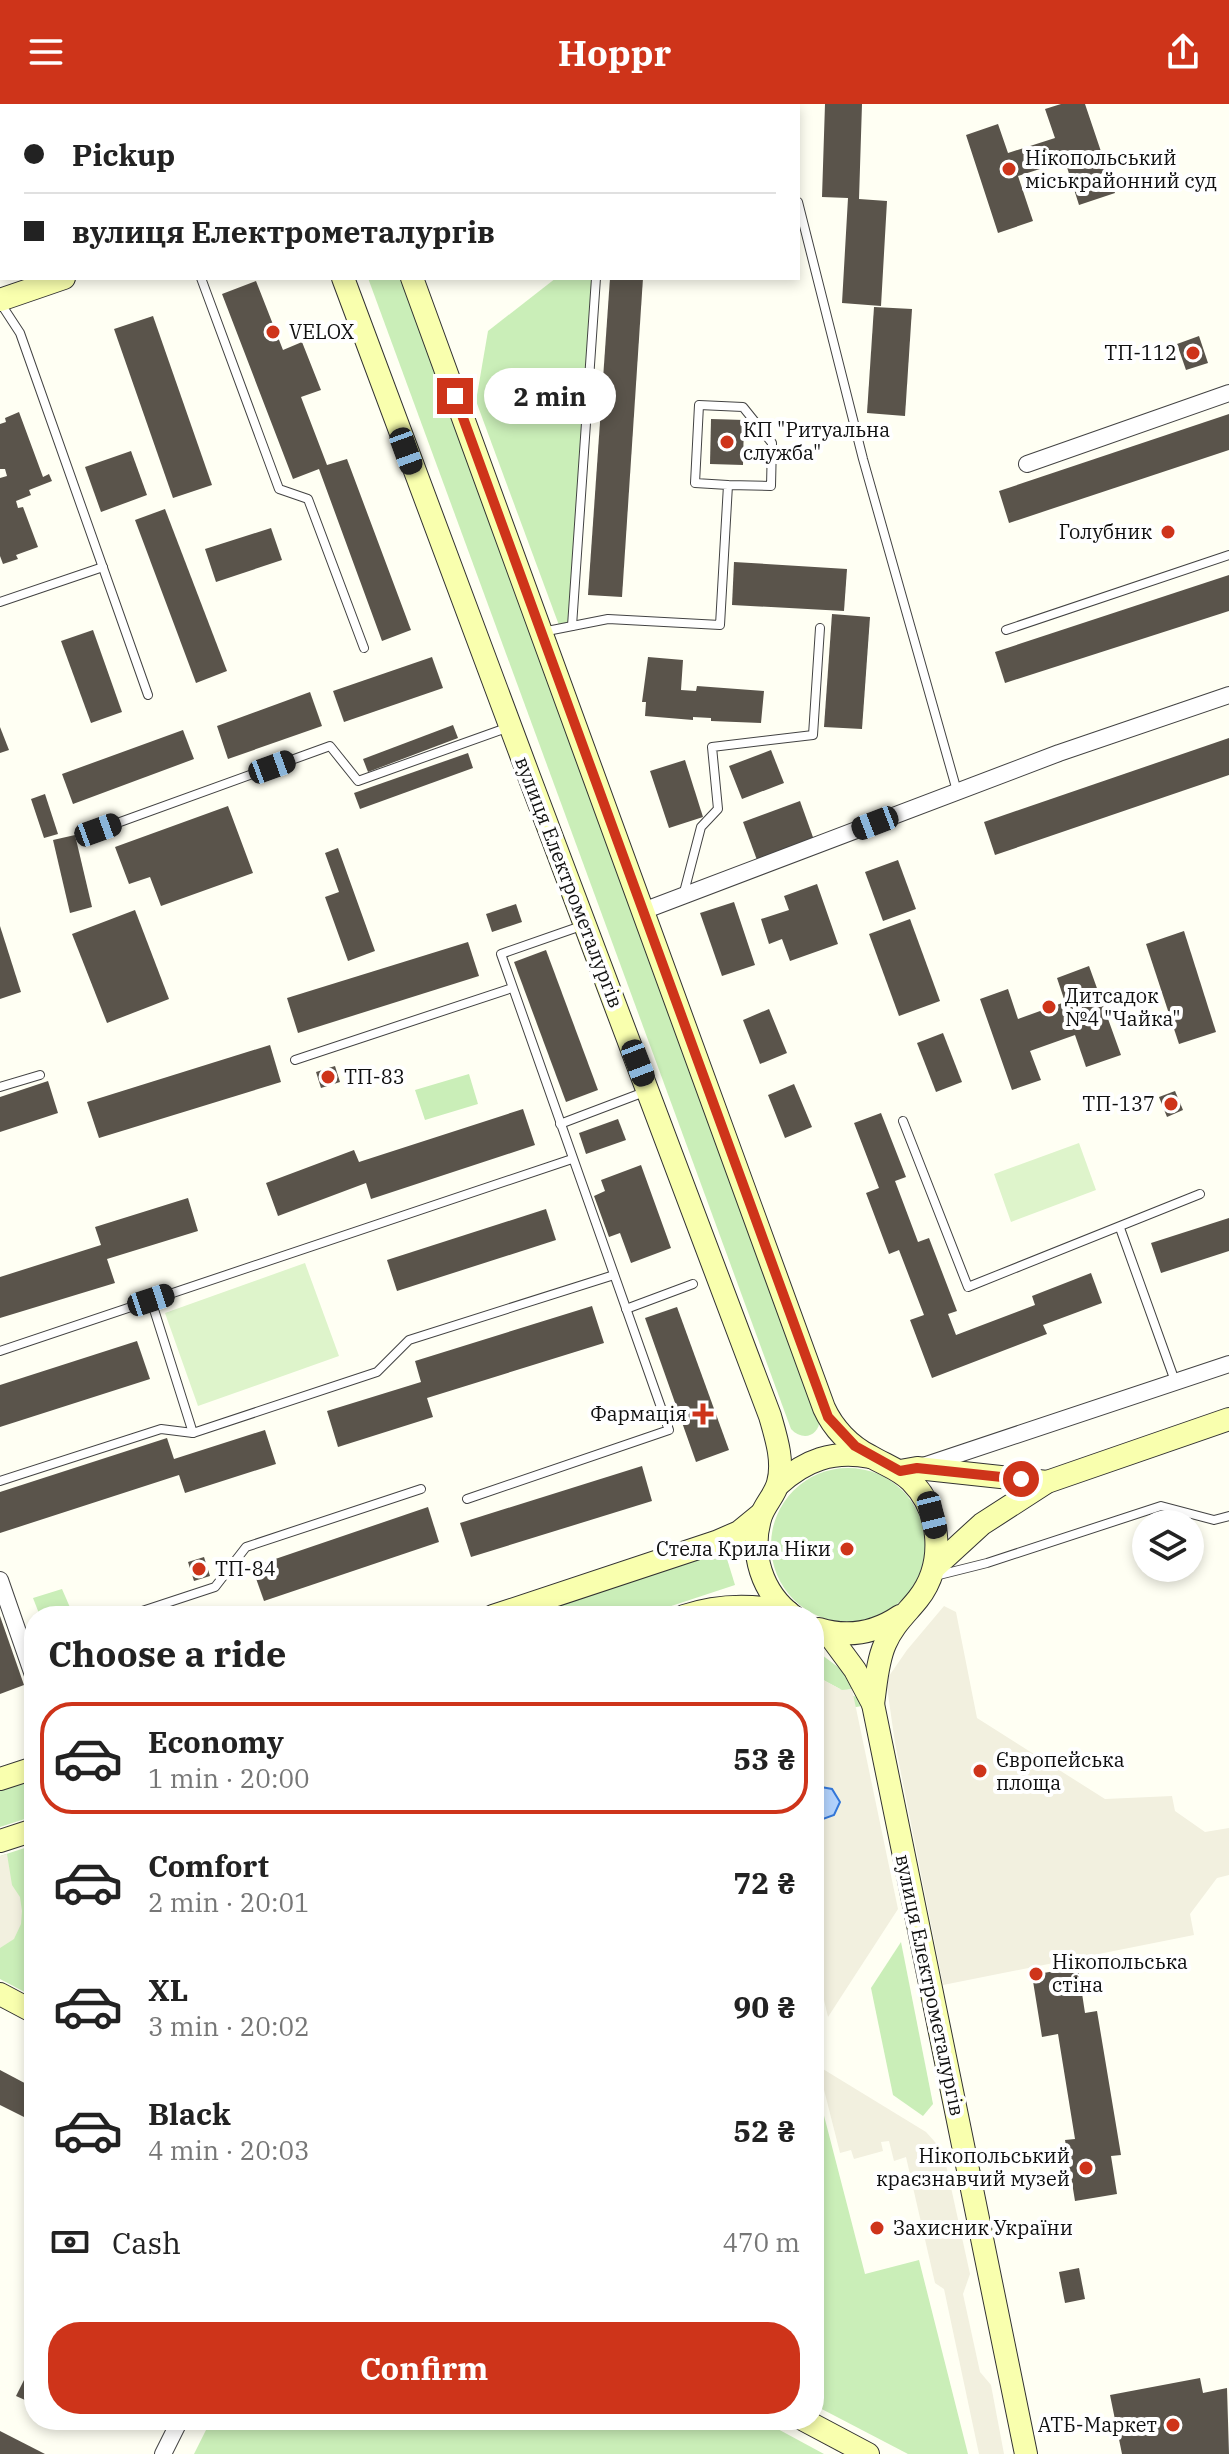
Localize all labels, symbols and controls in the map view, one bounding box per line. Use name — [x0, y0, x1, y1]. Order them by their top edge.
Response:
text: Hoppr — [558, 29, 671, 76]
icon: menu — [24, 30, 68, 74]
icon: share — [1161, 30, 1205, 74]
text: Pickup — [72, 135, 175, 174]
place label: Нікопольський міськрайонний суд — [1025, 144, 1217, 194]
marker: Нікопольський міськрайонний суд — [1000, 160, 1018, 178]
text: вулиця Електрометалургів — [72, 212, 495, 251]
place label: VELOX — [289, 318, 354, 345]
marker: VELOX — [264, 323, 282, 341]
place label: ТП-112 — [1104, 339, 1177, 366]
marker: ТП-112 — [1184, 344, 1202, 362]
callout: 2 min — [483, 368, 615, 424]
route end — [437, 378, 473, 414]
text: 2 min — [514, 379, 586, 413]
place label: КП "Ритуальна служба" — [743, 416, 890, 466]
car — [387, 424, 425, 478]
marker: КП "Ритуальна служба" — [718, 433, 736, 451]
place label: Голубник — [1059, 518, 1152, 545]
marker: Голубник — [1159, 523, 1177, 541]
car — [245, 748, 299, 786]
street label: вулиця Електрометалургів — [509, 752, 630, 1011]
car — [848, 803, 902, 843]
car — [71, 811, 125, 849]
place label: Дитсадок №4 "Чайка" — [1065, 982, 1181, 1032]
marker: Дитсадок №4 "Чайка" — [1040, 998, 1058, 1016]
car — [618, 1036, 658, 1090]
place label: ТП-83 — [344, 1063, 405, 1090]
marker: ТП-83 — [319, 1068, 337, 1086]
place label: ТП-137 — [1082, 1090, 1155, 1117]
marker: ТП-137 — [1162, 1095, 1180, 1113]
car — [124, 1281, 178, 1319]
place label: Фармація — [590, 1400, 687, 1427]
marker: Фармація — [694, 1405, 712, 1423]
route start — [1003, 1461, 1039, 1497]
car — [915, 1489, 949, 1541]
map controls — [1132, 1510, 1204, 1582]
button: layers — [1132, 1510, 1204, 1582]
place label: Стела Крила Ніки — [656, 1535, 831, 1562]
marker: Стела Крила Ніки — [838, 1540, 856, 1558]
place label: ТП-84 — [215, 1555, 276, 1582]
marker: ТП-84 — [190, 1560, 208, 1578]
text: Choose a ride — [48, 1630, 287, 1677]
icon: car — [52, 1722, 124, 1794]
text: Economy — [148, 1722, 284, 1761]
text: 53 ₴ — [733, 1739, 796, 1778]
place label: Європейська площа — [996, 1746, 1125, 1796]
text: 1 min · 20:00 — [148, 1761, 310, 1795]
marker: Європейська площа — [971, 1762, 989, 1780]
icon: car — [52, 1846, 124, 1918]
text: Comfort — [148, 1846, 269, 1885]
street label: вулиця Електрометалургів — [890, 1852, 971, 2118]
text: 72 ₴ — [733, 1863, 796, 1902]
text: 2 min · 20:01 — [148, 1885, 310, 1919]
place label: Нікопольська стіна — [1052, 1948, 1188, 1998]
marker: Нікопольська стіна — [1027, 1965, 1045, 1983]
icon: car — [52, 1970, 124, 2042]
text: XL — [148, 1970, 188, 2009]
text: 90 ₴ — [733, 1987, 796, 2026]
text: 3 min · 20:02 — [148, 2009, 310, 2043]
icon: car — [52, 2094, 124, 2166]
text: Black — [148, 2094, 231, 2133]
text: 52 ₴ — [733, 2111, 796, 2150]
text: 4 min · 20:03 — [148, 2133, 310, 2167]
place label: Нiкопольський краєзнавчий музей — [876, 2142, 1070, 2192]
marker: Нiкопольський краєзнавчий музей — [1077, 2159, 1095, 2177]
place label: Захисник України — [893, 2214, 1073, 2241]
marker: Захисник України — [868, 2219, 886, 2237]
icon: cash — [48, 2220, 92, 2264]
text: Cash — [112, 2223, 181, 2262]
text: 470 m — [722, 2225, 800, 2259]
button: Confirm — [48, 2322, 800, 2414]
place label: АТБ-Маркет — [1038, 2411, 1157, 2438]
marker: АТБ-Маркет — [1164, 2416, 1182, 2434]

